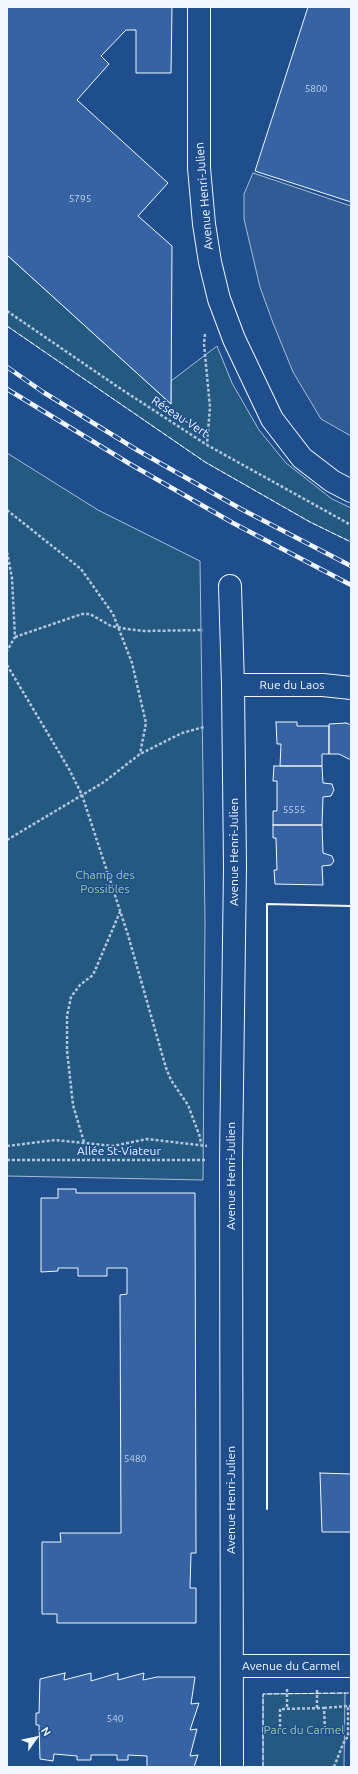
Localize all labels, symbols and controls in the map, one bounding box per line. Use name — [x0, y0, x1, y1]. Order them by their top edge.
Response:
house number: 5800 — [305, 83, 327, 95]
street label: Avenue Henri-Julien — [192, 142, 216, 250]
house number: 5795 — [69, 193, 91, 205]
street label: Réseau-Vert — [149, 393, 211, 441]
street label: Rue du Laos — [260, 678, 324, 692]
street label: Avenue Henri-Julien — [227, 798, 241, 906]
house number: 5555 — [283, 804, 305, 816]
park label: Champ des Possibles — [75, 868, 135, 896]
street label: Avenue Henri-Julien — [224, 1122, 238, 1230]
street label: Allée St-Viateur — [77, 1144, 161, 1158]
street label: Avenue Henri-Julien — [224, 1446, 238, 1554]
house number: 5480 — [124, 1453, 146, 1465]
street label: Avenue du Carmel — [242, 1659, 340, 1673]
house number: 540 — [107, 1713, 123, 1725]
north arrow — [16, 1718, 56, 1758]
park label: Parc du Carmel — [264, 1723, 344, 1737]
text: N — [39, 1725, 53, 1738]

